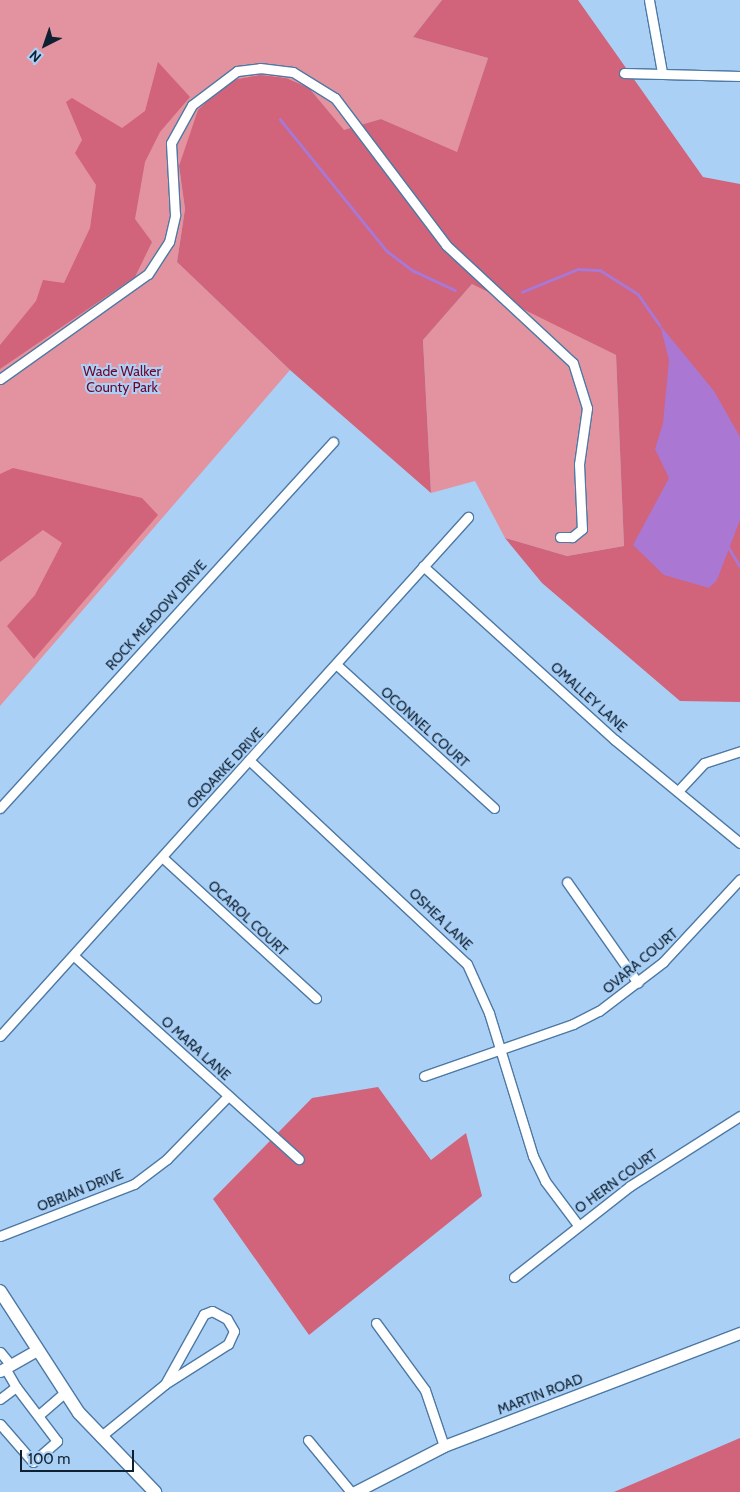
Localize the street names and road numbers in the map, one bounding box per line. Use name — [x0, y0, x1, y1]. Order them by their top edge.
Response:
street label: ROCK MEADOW DRIVE — [102, 556, 210, 674]
street label: OMALLEY LANE — [547, 658, 631, 736]
street label: OCONNEL COURT — [378, 683, 472, 771]
street label: OROARKE DRIVE — [183, 724, 267, 812]
street label: OCAROL COURT — [205, 877, 291, 959]
street label: OSHEA LANE — [406, 885, 476, 953]
street label: OVARA COURT — [599, 925, 681, 997]
street label: O MARA LANE — [158, 1013, 234, 1083]
street label: O HERN COURT — [571, 1145, 661, 1217]
street label: OBRIAN DRIVE — [35, 1165, 125, 1215]
street label: MARTIN ROAD — [495, 1370, 585, 1418]

